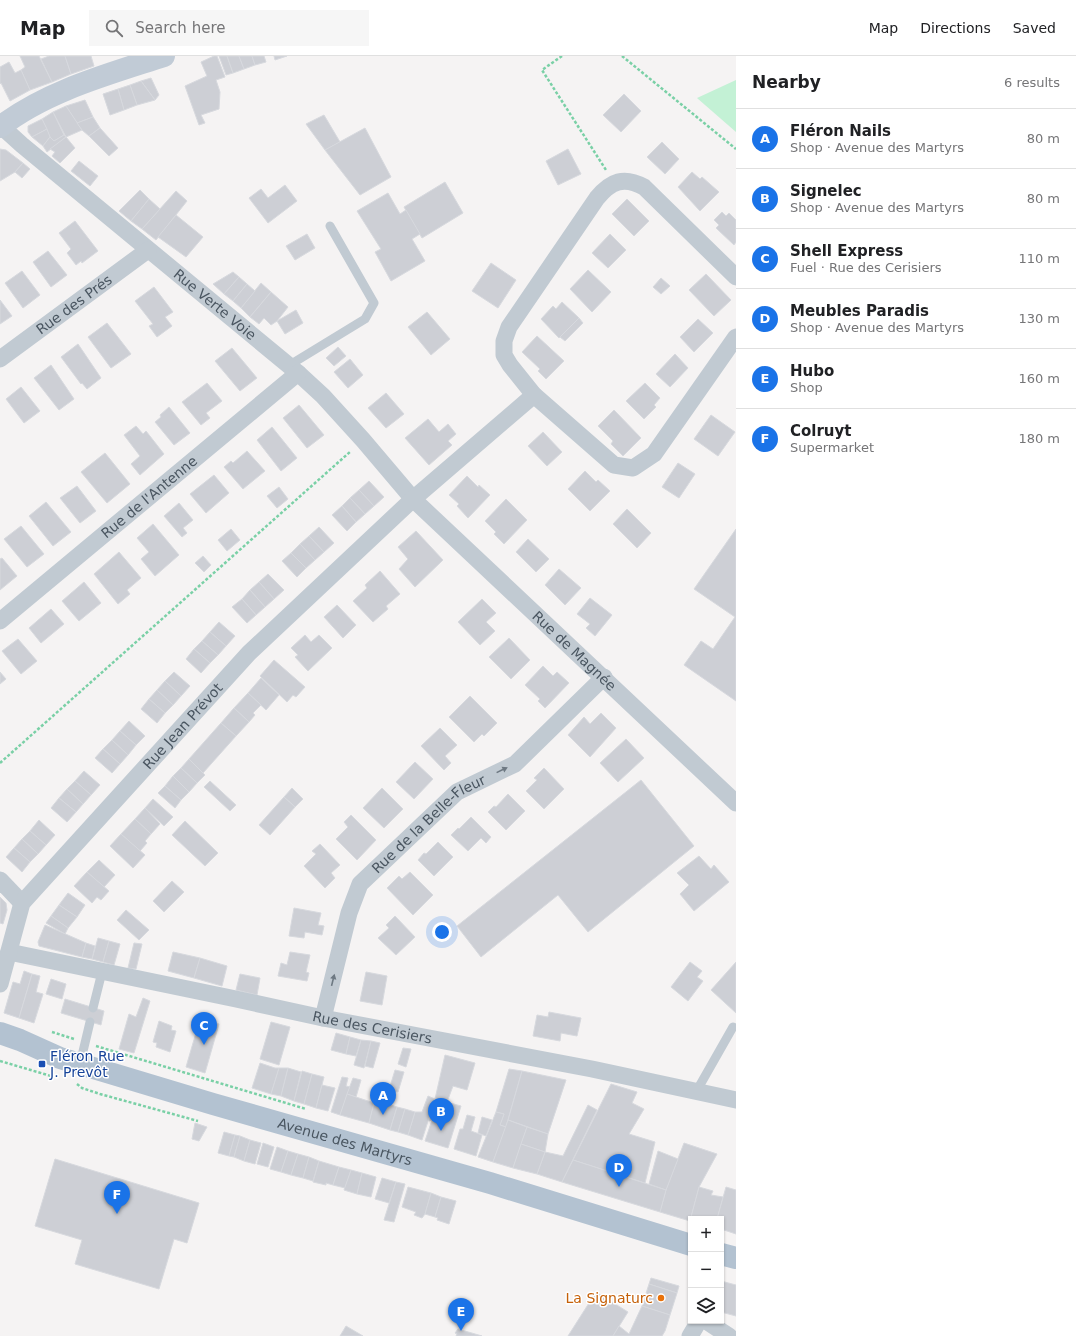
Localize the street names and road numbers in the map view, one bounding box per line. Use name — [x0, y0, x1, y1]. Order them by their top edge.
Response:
street label: Rue Verte Voie — [170, 266, 259, 343]
street label: Rue des Prés — [33, 271, 115, 338]
street label: Rue de l'Antenne — [98, 452, 200, 541]
street label: Rue de Magnée — [529, 608, 619, 694]
street label: Rue Jean Prévot — [140, 679, 226, 772]
street label: Rue de la Belle-Fleur — [369, 771, 488, 876]
street label: Rue des Cerisiers — [311, 1008, 433, 1046]
street label: Avenue des Martyrs — [276, 1115, 414, 1168]

